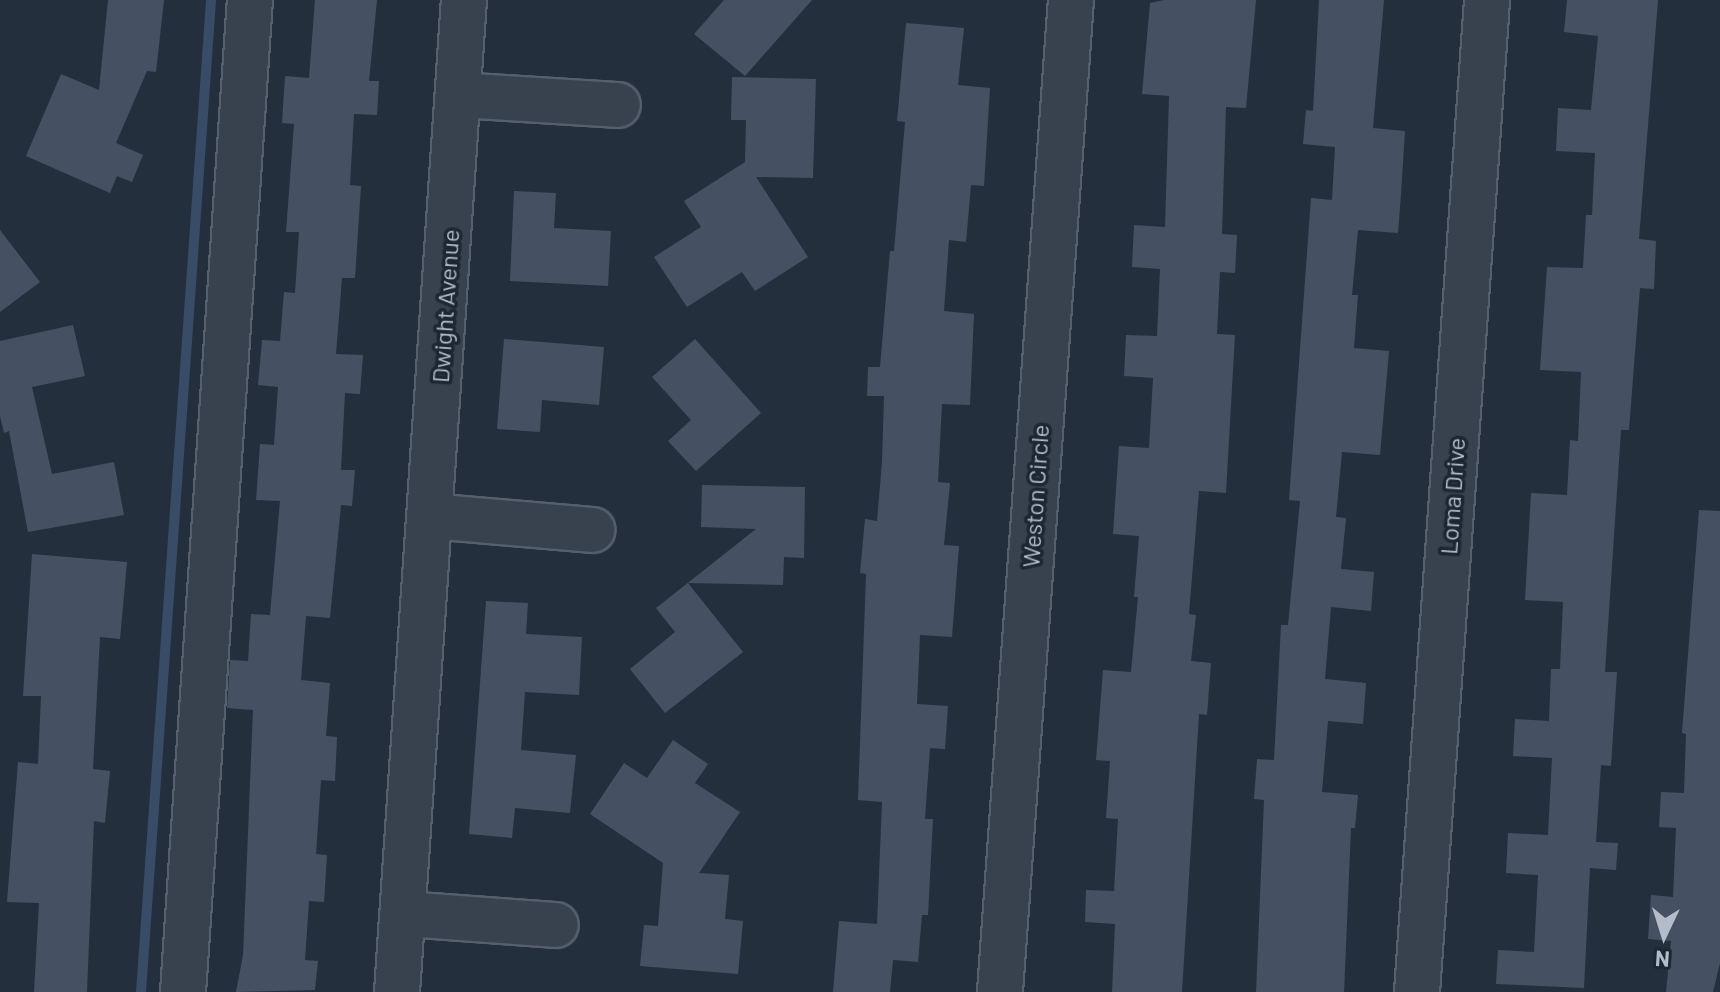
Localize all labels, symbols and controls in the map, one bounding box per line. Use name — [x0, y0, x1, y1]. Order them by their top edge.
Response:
street label: Dwight Avenue — [425, 228, 465, 384]
street label: Weston Circle — [1016, 424, 1054, 568]
street label: Loma Drive — [1434, 437, 1470, 555]
north arrow — [1624, 896, 1704, 976]
text: N — [1654, 946, 1671, 973]

